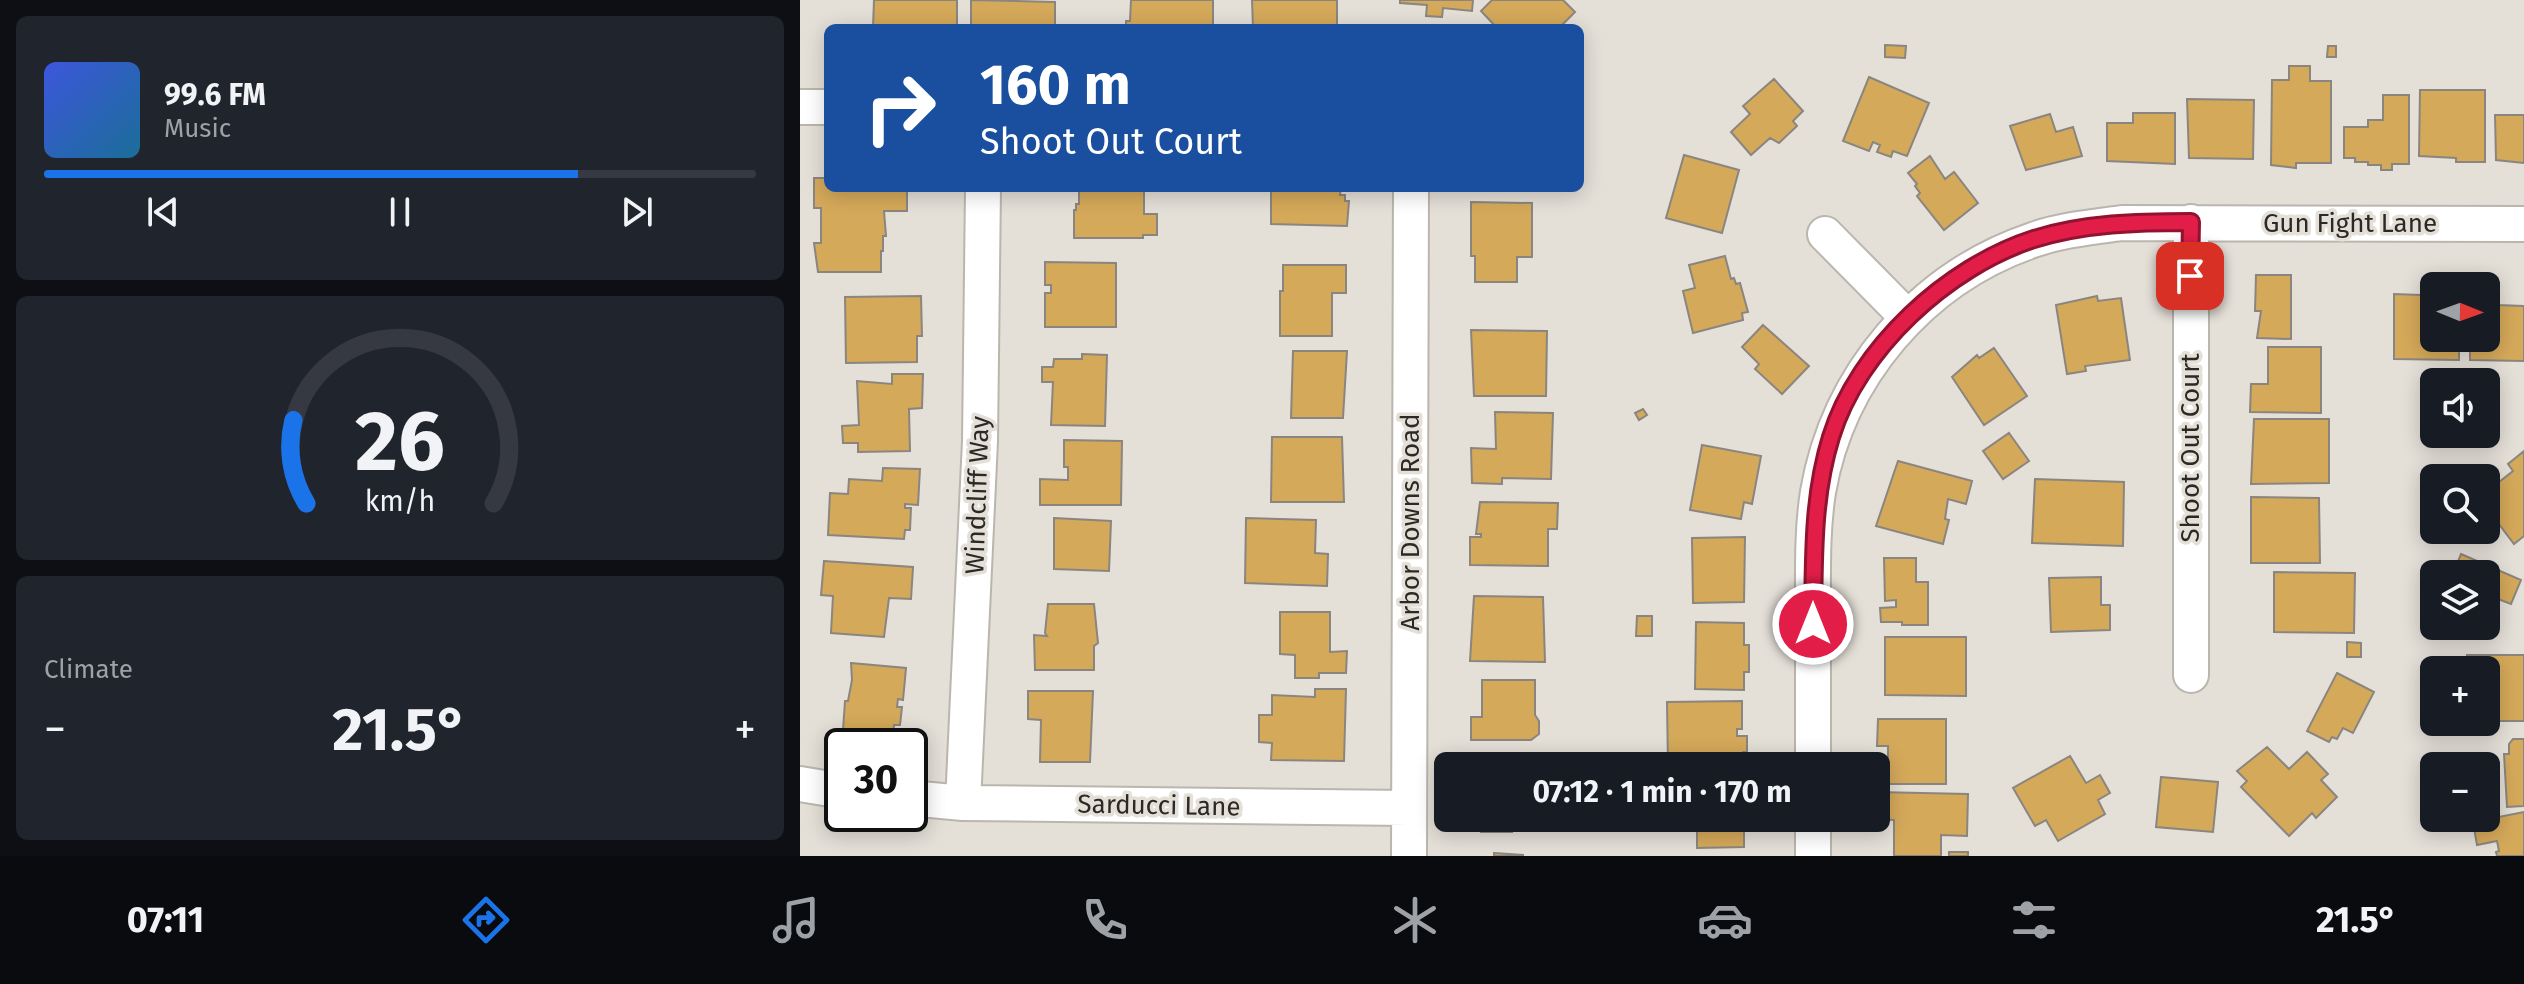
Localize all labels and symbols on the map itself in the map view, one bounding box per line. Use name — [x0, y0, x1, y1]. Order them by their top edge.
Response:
street label: Gun Fight Lane — [2263, 208, 2437, 239]
pin — [2156, 242, 2224, 310]
north arrow — [2420, 272, 2500, 352]
street label: Shoot Out Court — [2175, 353, 2206, 543]
street label: Arbor Downs Road — [1395, 413, 1426, 631]
street label: Windcliff Way — [959, 415, 996, 575]
position arrow — [1771, 582, 1855, 666]
speed limit sign: 30 — [824, 728, 928, 832]
street label: Sarducci Lane — [1077, 789, 1241, 822]

